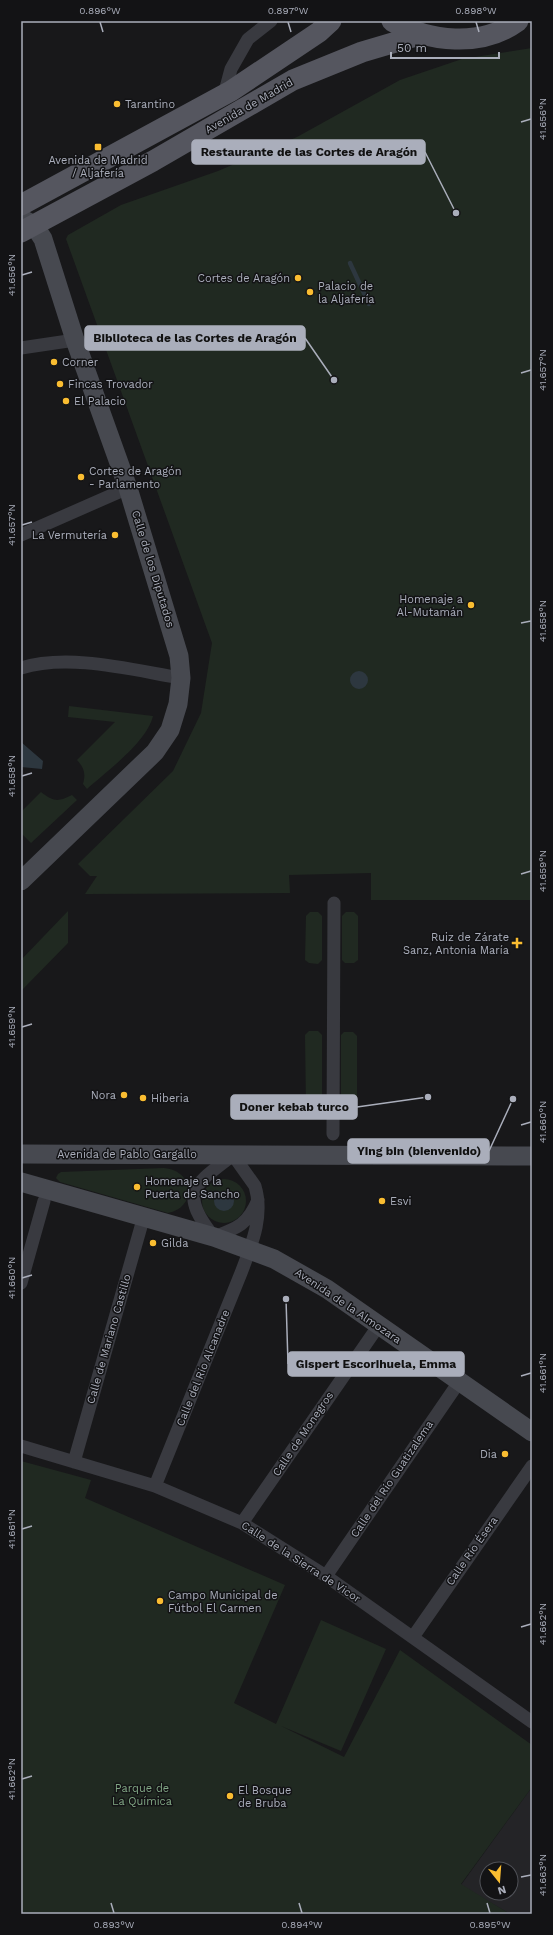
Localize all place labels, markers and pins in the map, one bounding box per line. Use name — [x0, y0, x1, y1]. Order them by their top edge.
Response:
place label: Tarantino — [125, 98, 175, 111]
marker: Tarantino — [112, 99, 122, 109]
callout: Restaurante de las Cortes de Aragón — [192, 140, 425, 164]
marker: Avenida de Madrid / Aljafería — [93, 142, 103, 152]
place label: Avenida de Madrid / Aljafería — [48, 154, 148, 180]
place label: Cortes de Aragón — [198, 272, 290, 285]
marker: Cortes de Aragón — [293, 273, 303, 283]
place label: Palacio de la Aljafería — [318, 280, 375, 306]
marker: Palacio de la Aljafería — [305, 287, 315, 297]
callout: Biblioteca de las Cortes de Aragón — [85, 326, 305, 350]
place label: Corner — [62, 356, 99, 369]
marker: Corner — [49, 357, 59, 367]
place label: Fincas Trovador — [68, 378, 153, 391]
marker: Fincas Trovador — [55, 379, 65, 389]
place label: El Palacio — [74, 395, 126, 408]
marker: El Palacio — [61, 396, 71, 406]
place label: Cortes de Aragón - Parlamento — [89, 465, 181, 491]
marker: Cortes de Aragón - Parlamento — [76, 472, 86, 482]
place label: La Vermutería — [32, 529, 107, 542]
marker: La Vermutería — [110, 530, 120, 540]
place label: Homenaje a Al-Mutamán — [397, 593, 463, 619]
marker: Homenaje a Al-Mutamán — [466, 600, 476, 610]
place label: Ruiz de Zárate Sanz, Antonia María — [403, 931, 509, 957]
marker: Ruiz de Zárate Sanz, Antonia María — [512, 938, 522, 948]
place label: Nora — [91, 1089, 116, 1102]
marker: Nora — [119, 1090, 129, 1100]
place label: Hiberia — [151, 1092, 189, 1105]
marker: Hiberia — [138, 1093, 148, 1103]
callout: Doner kebab turco — [231, 1095, 357, 1119]
callout: Ying bin (bienvenido) — [348, 1139, 489, 1163]
place label: Homenaje a la Puerta de Sancho — [145, 1175, 240, 1201]
marker: Homenaje a la Puerta de Sancho — [132, 1182, 142, 1192]
place label: Esvi — [390, 1195, 411, 1208]
marker: Esvi — [377, 1196, 387, 1206]
place label: Gilda — [161, 1237, 188, 1250]
marker: Gilda — [148, 1238, 158, 1248]
callout: Gispert Escorihuela, Emma — [288, 1352, 464, 1376]
place label: Dia — [480, 1448, 497, 1461]
marker: Dia — [500, 1449, 510, 1459]
place label: Campo Municipal de Fútbol El Carmen — [168, 1589, 278, 1615]
marker: Campo Municipal de Fútbol El Carmen — [155, 1596, 165, 1606]
place label: El Bosque de Bruba — [238, 1784, 291, 1810]
marker: El Bosque de Bruba — [225, 1791, 235, 1801]

